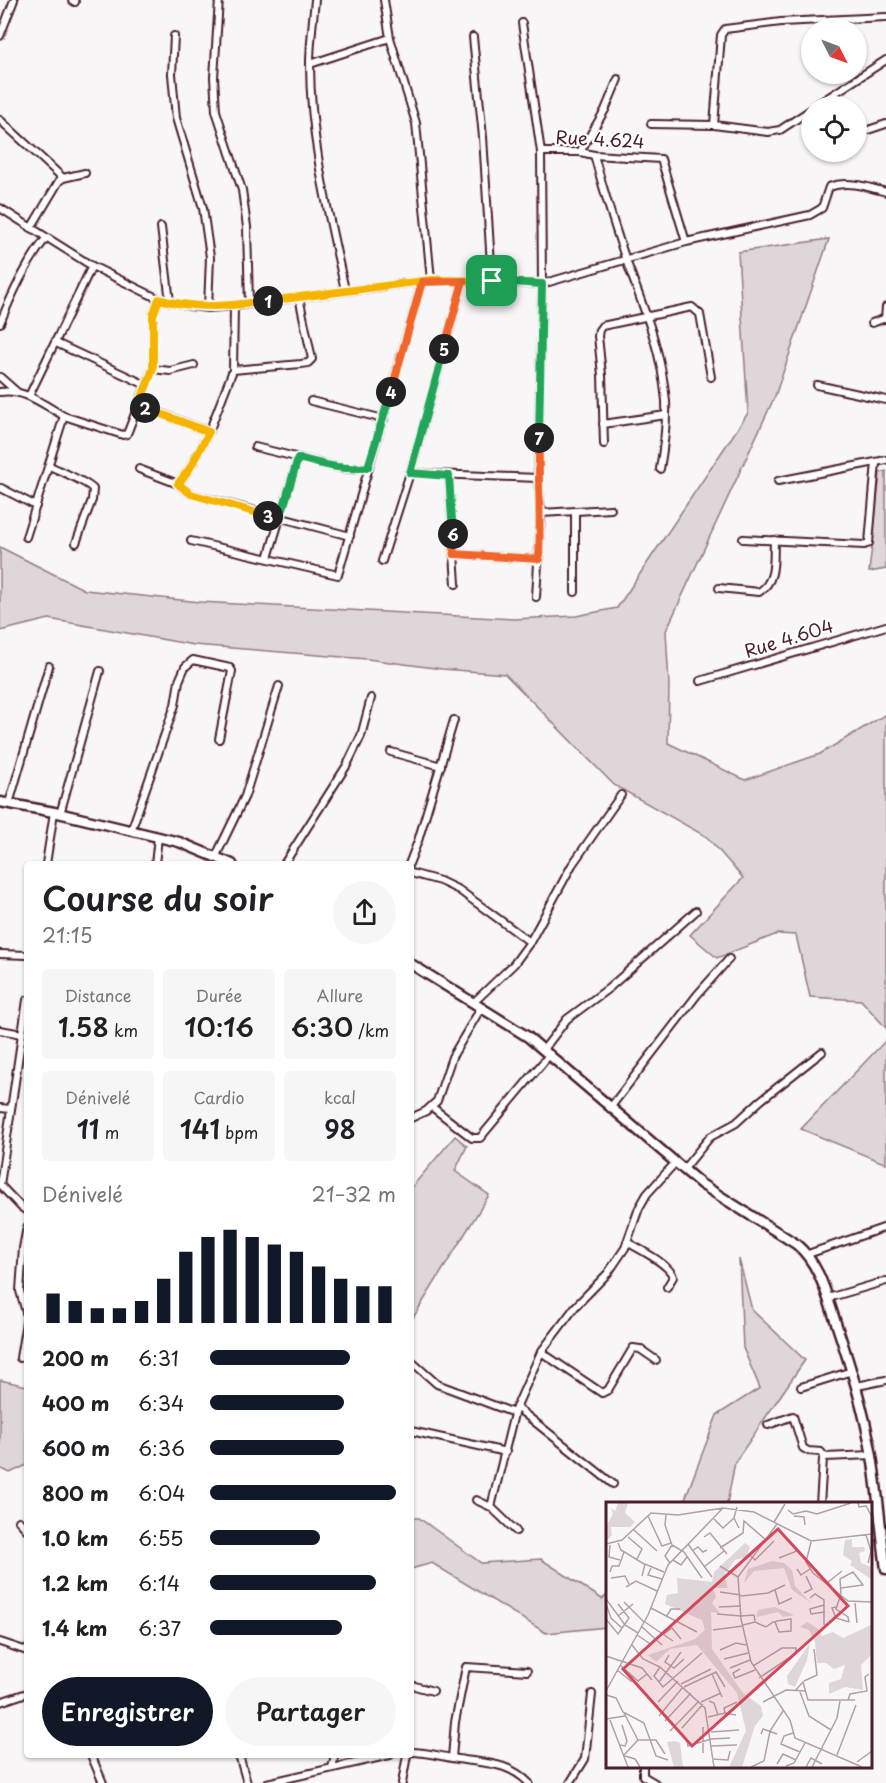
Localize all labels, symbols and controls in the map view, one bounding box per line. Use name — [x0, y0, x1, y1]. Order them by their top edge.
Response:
north arrow — [801, 18, 867, 84]
map controls — [801, 18, 867, 162]
button: locate — [801, 96, 867, 162]
street label: Rue 4.624 — [555, 123, 645, 154]
pin — [466, 255, 517, 306]
icon: arrive — [475, 264, 508, 297]
pin: 1 — [253, 286, 283, 316]
text: 1 — [264, 289, 272, 313]
pin: 5 — [429, 334, 459, 364]
text: 5 — [439, 337, 449, 361]
pin: 4 — [376, 377, 406, 407]
text: 4 — [386, 380, 396, 404]
pin: 2 — [130, 393, 160, 423]
text: 2 — [139, 396, 151, 420]
pin: 7 — [524, 423, 554, 453]
text: 7 — [534, 426, 544, 450]
pin: 3 — [253, 501, 283, 531]
text: 3 — [263, 504, 273, 528]
pin: 6 — [438, 519, 468, 549]
text: 6 — [447, 522, 459, 546]
street label: Rue 4.604 — [741, 611, 836, 664]
text: Course du soir — [42, 872, 274, 922]
button: share — [333, 881, 396, 944]
text: 21:15 — [42, 920, 93, 950]
text: Distance — [64, 983, 132, 1007]
text: Durée — [196, 983, 242, 1007]
text: Allure — [317, 983, 363, 1007]
text: 1.58 — [58, 1007, 109, 1046]
text: 10:16 — [184, 1007, 254, 1046]
text: 6:30 — [291, 1007, 353, 1046]
text: km — [109, 1018, 138, 1042]
text: /km — [353, 1018, 389, 1042]
text: Dénivelé — [66, 1085, 130, 1109]
text: Cardio — [194, 1085, 244, 1109]
text: kcal — [324, 1085, 356, 1109]
text: 11 — [77, 1109, 100, 1148]
text: 141 — [180, 1109, 220, 1148]
text: 98 — [324, 1109, 356, 1148]
text: m — [100, 1120, 119, 1144]
text: bpm — [220, 1120, 258, 1144]
text: Dénivelé — [42, 1179, 123, 1209]
text: 21–32 m — [312, 1179, 396, 1209]
text: 200 m — [42, 1343, 109, 1373]
text: 6:31 — [138, 1343, 179, 1373]
text: 400 m — [42, 1388, 110, 1418]
text: 6:34 — [138, 1388, 184, 1418]
text: 600 m — [42, 1433, 110, 1463]
text: 6:36 — [138, 1433, 185, 1463]
text: 800 m — [42, 1478, 109, 1508]
text: 6:04 — [138, 1478, 186, 1508]
inset map — [606, 1502, 871, 1768]
text: 1.0 km — [42, 1523, 109, 1553]
text: 6:55 — [138, 1523, 183, 1553]
text: 1.2 km — [42, 1568, 108, 1598]
text: 6:14 — [138, 1568, 180, 1598]
text: 1.4 km — [42, 1613, 108, 1643]
text: 6:37 — [138, 1613, 181, 1643]
button: Enregistrer — [42, 1677, 213, 1746]
button: Partager — [225, 1677, 396, 1746]

